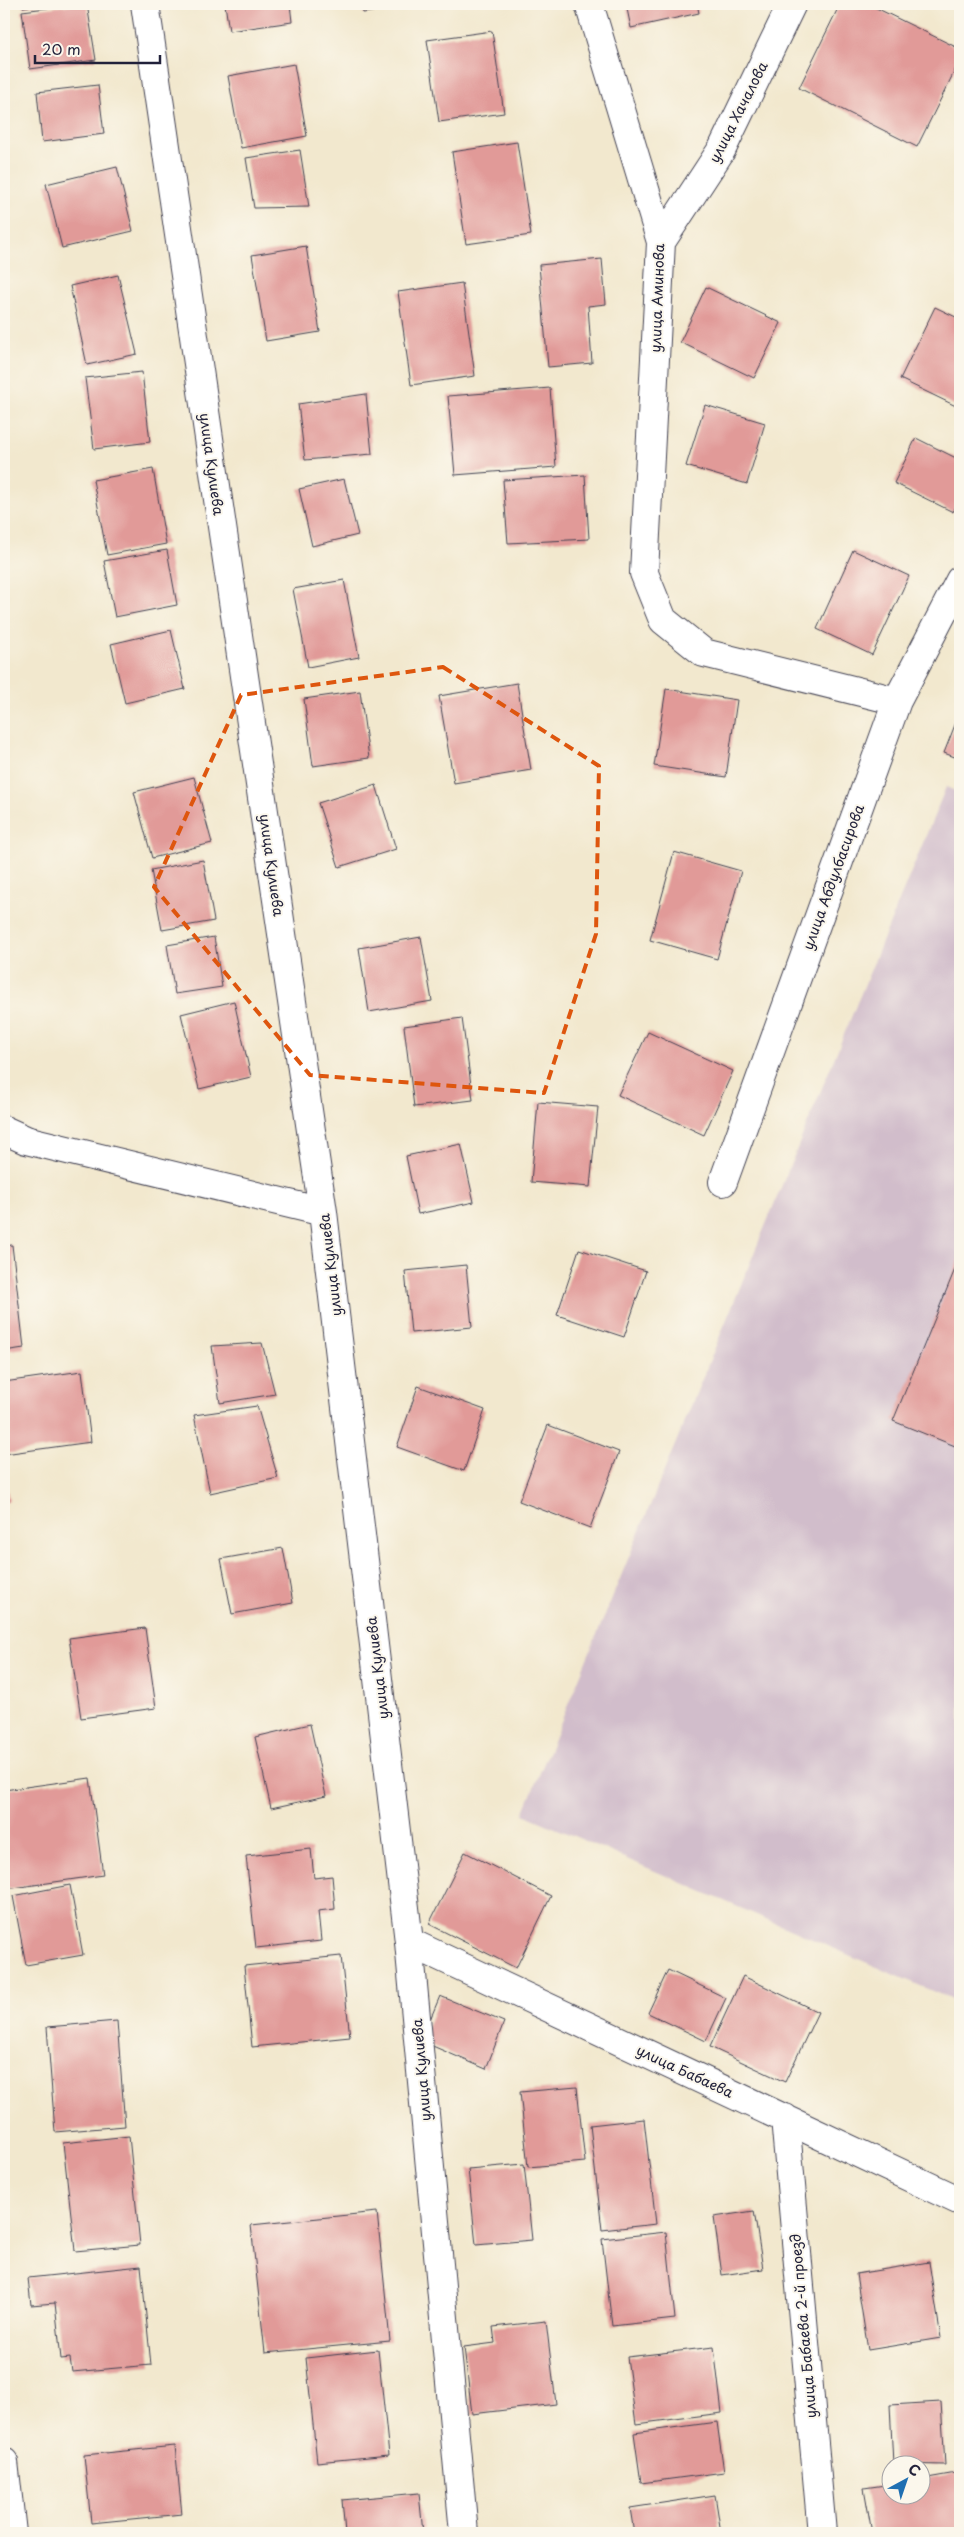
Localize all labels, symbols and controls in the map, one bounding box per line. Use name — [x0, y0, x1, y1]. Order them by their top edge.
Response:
scale bar — [35, 32, 160, 64]
text: 20 m — [42, 37, 81, 60]
street label: улица Хачалова — [703, 57, 773, 166]
street label: улица Аминова — [645, 243, 669, 353]
street label: улица Кулиева — [194, 412, 230, 517]
street label: улица Абдулбасирова — [797, 801, 869, 953]
street label: улица Кулиева — [254, 813, 290, 918]
street label: улица Кулиева — [313, 1212, 347, 1317]
street label: улица Кулиева — [360, 1615, 394, 1720]
street label: улица Кулиева — [406, 2017, 436, 2122]
street label: улица Бабаева — [633, 2039, 737, 2103]
street label: улица Бабаева 2-й проезд — [784, 2233, 822, 2419]
north arrow — [882, 2454, 932, 2504]
text: С — [904, 2458, 925, 2481]

